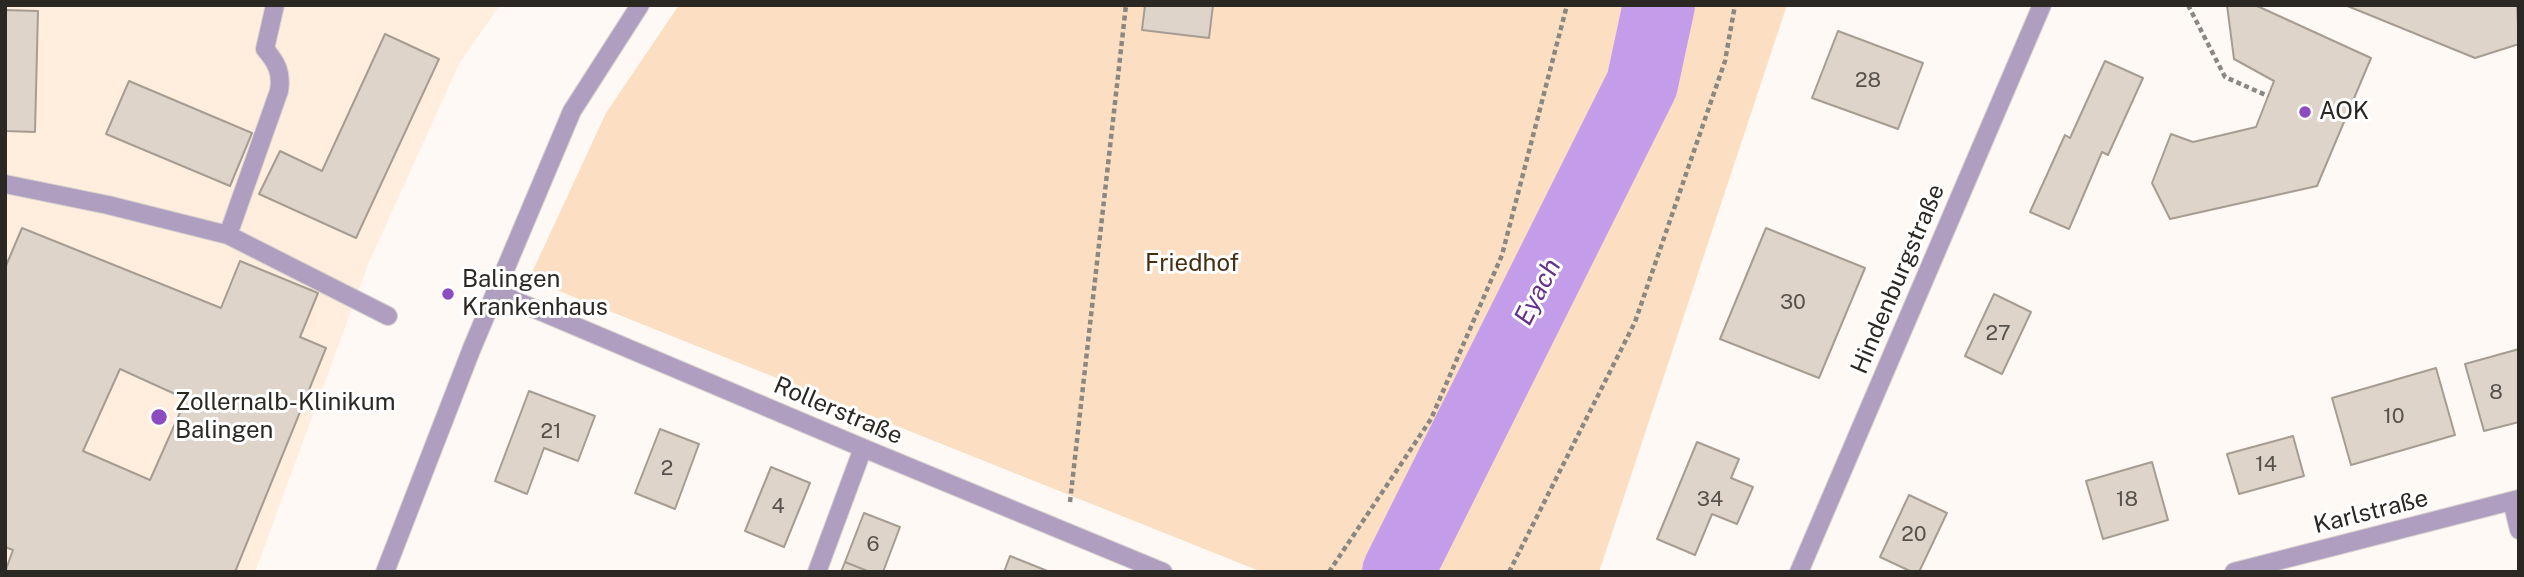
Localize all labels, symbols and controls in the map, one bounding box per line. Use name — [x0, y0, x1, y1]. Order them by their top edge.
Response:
house number: 28 — [1855, 68, 1881, 94]
place label: AOK — [2319, 98, 2369, 126]
marker: AOK — [2297, 104, 2313, 120]
street label: Hindenburgstraße — [1845, 180, 1951, 378]
park label: Friedhof — [1145, 250, 1239, 278]
water label: Eyach — [1508, 254, 1568, 330]
place label: Balingen Krankenhaus — [462, 266, 608, 322]
marker: Balingen Krankenhaus — [440, 286, 456, 302]
house number: 30 — [1780, 290, 1806, 316]
house number: 27 — [1985, 321, 2011, 347]
street label: Rollerstraße — [769, 371, 907, 451]
house number: 8 — [2489, 380, 2503, 406]
place label: Zollernalb-Klinikum Balingen — [175, 389, 396, 445]
house number: 10 — [2383, 404, 2405, 430]
marker: Zollernalb-Klinikum Balingen — [149, 407, 169, 427]
house number: 21 — [540, 419, 562, 445]
house number: 14 — [2255, 452, 2277, 478]
house number: 2 — [661, 456, 673, 482]
street label: Karlstraße — [2311, 484, 2431, 540]
house number: 34 — [1697, 487, 1723, 513]
house number: 18 — [2116, 487, 2138, 513]
house number: 4 — [771, 494, 785, 520]
house number: 20 — [1901, 522, 1927, 548]
house number: 6 — [866, 532, 880, 558]

